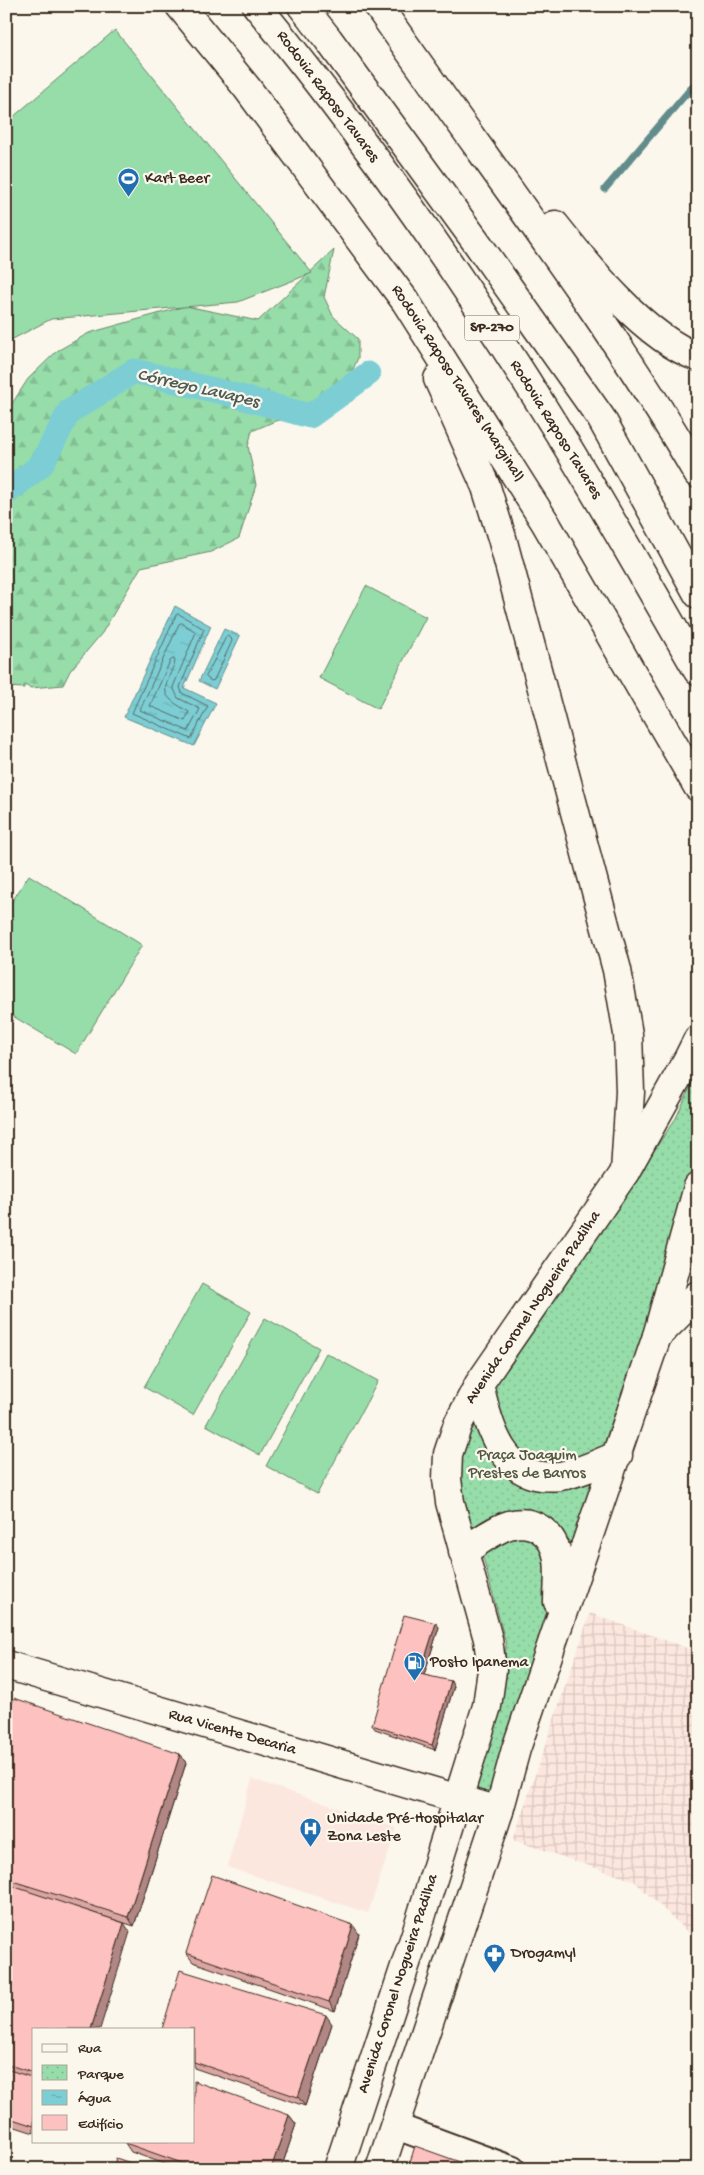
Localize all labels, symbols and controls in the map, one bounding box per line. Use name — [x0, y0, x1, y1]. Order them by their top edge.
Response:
street label: Rodovia Raposo Tavares — [271, 27, 383, 167]
sports icon: Kart Beer — [117, 167, 141, 198]
place label: Kart Beer — [145, 170, 210, 189]
street label: Rodovia Raposo Tavares (Marginal) — [386, 282, 528, 486]
road number: SP-270 — [464, 316, 520, 340]
street label: Rodovia Raposo Tavares — [505, 357, 606, 504]
water label: Córrego Lavapes — [135, 365, 263, 414]
street label: Avenida Coronel Nogueira Padilha — [462, 1207, 607, 1408]
park label: Praça Joaquim Prestes de Barros — [467, 1447, 587, 1484]
fuel station icon: Posto Ipanema — [402, 1651, 426, 1682]
place label: Posto Ipanema — [429, 1654, 529, 1673]
street label: Rua Vicente Decaria — [166, 1706, 299, 1761]
place label: Unidade Pré-Hospitalar Zona Leste — [327, 1810, 484, 1847]
hospital icon: Unidade Pré-Hospitalar Zona Leste — [299, 1816, 323, 1847]
street label: Avenida Coronel Nogueira Padilha — [355, 1871, 444, 2096]
pharmacy icon: Drogamyl — [483, 1942, 507, 1973]
place label: Drogamyl — [510, 1945, 576, 1964]
legend — [32, 2028, 195, 2142]
text: Rua — [78, 2040, 102, 2058]
text: Parque — [77, 2066, 124, 2084]
text: Água — [78, 2090, 111, 2108]
text: Edifício — [78, 2116, 124, 2134]

